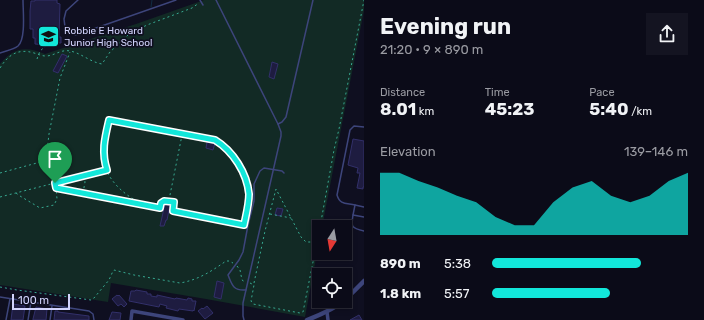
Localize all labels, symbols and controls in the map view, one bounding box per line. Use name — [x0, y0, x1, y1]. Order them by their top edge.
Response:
text: Evening run — [380, 13, 511, 40]
button: share — [646, 13, 688, 55]
school or university icon: Robbie E Howard Junior High School — [36, 23, 62, 49]
place label: Robbie E Howard Junior High School — [64, 25, 152, 49]
text: 21:20 · 9 × 890 m — [380, 42, 483, 57]
text: Distance — [380, 86, 425, 99]
text: Time — [485, 86, 510, 99]
text: Pace — [589, 86, 615, 99]
text: 8.01 — [380, 99, 416, 119]
text: 45:23 — [485, 99, 534, 119]
text: 5:40 — [589, 99, 628, 119]
text: km — [416, 105, 434, 118]
text: /km — [628, 105, 652, 118]
pin — [38, 142, 72, 183]
text: Elevation — [380, 144, 436, 159]
text: 139–146 m — [624, 144, 688, 159]
icon: arrive — [44, 148, 66, 170]
north arrow — [312, 220, 352, 260]
map controls — [312, 220, 352, 308]
text: 890 m — [380, 256, 421, 271]
text: 5:38 — [444, 256, 471, 271]
button: locate — [312, 268, 352, 308]
text: 1.8 km — [380, 286, 421, 301]
text: 5:57 — [444, 286, 469, 301]
scale bar — [12, 292, 70, 311]
text: 100 m — [18, 294, 49, 307]

